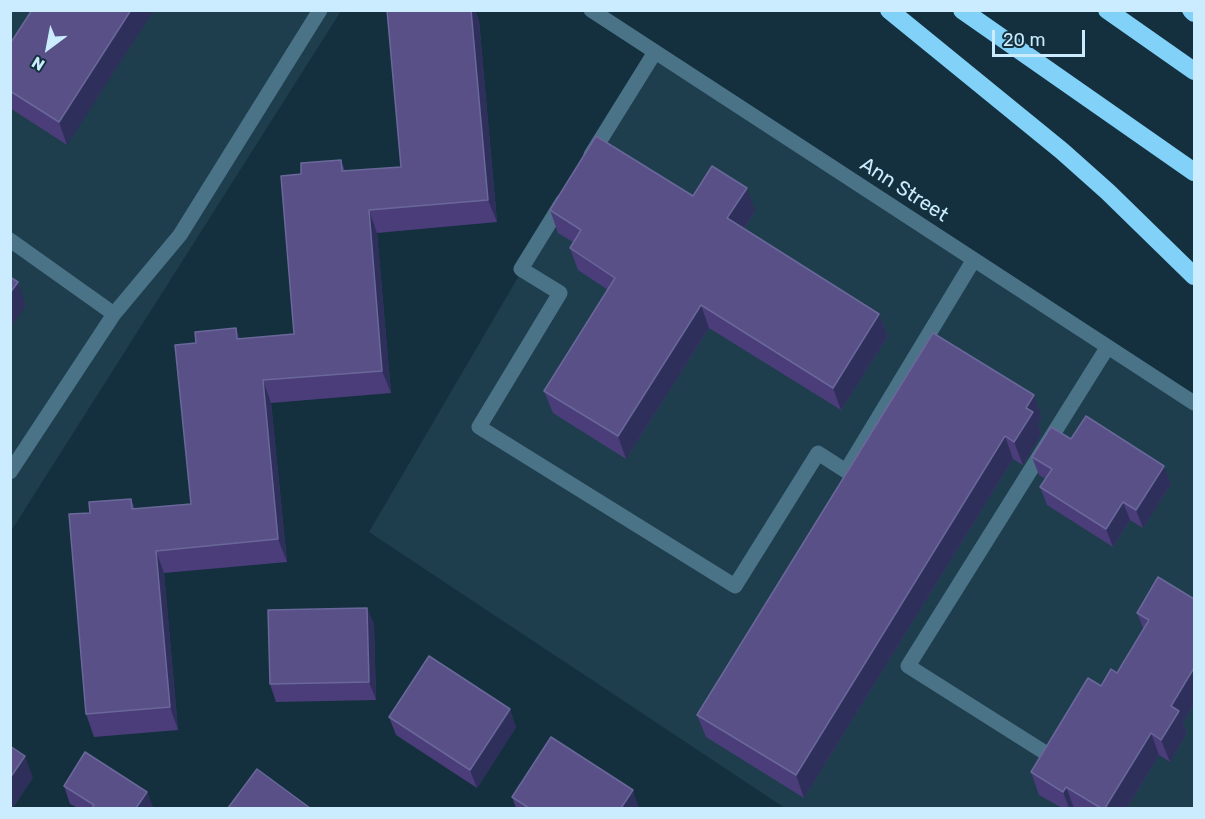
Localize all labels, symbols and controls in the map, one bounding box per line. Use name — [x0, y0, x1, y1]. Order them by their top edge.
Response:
north arrow — [18, 18, 78, 78]
scale bar — [995, 18, 1088, 56]
text: 20 m — [1003, 29, 1045, 51]
text: N — [28, 53, 48, 75]
street label: Ann Street — [855, 153, 953, 227]

